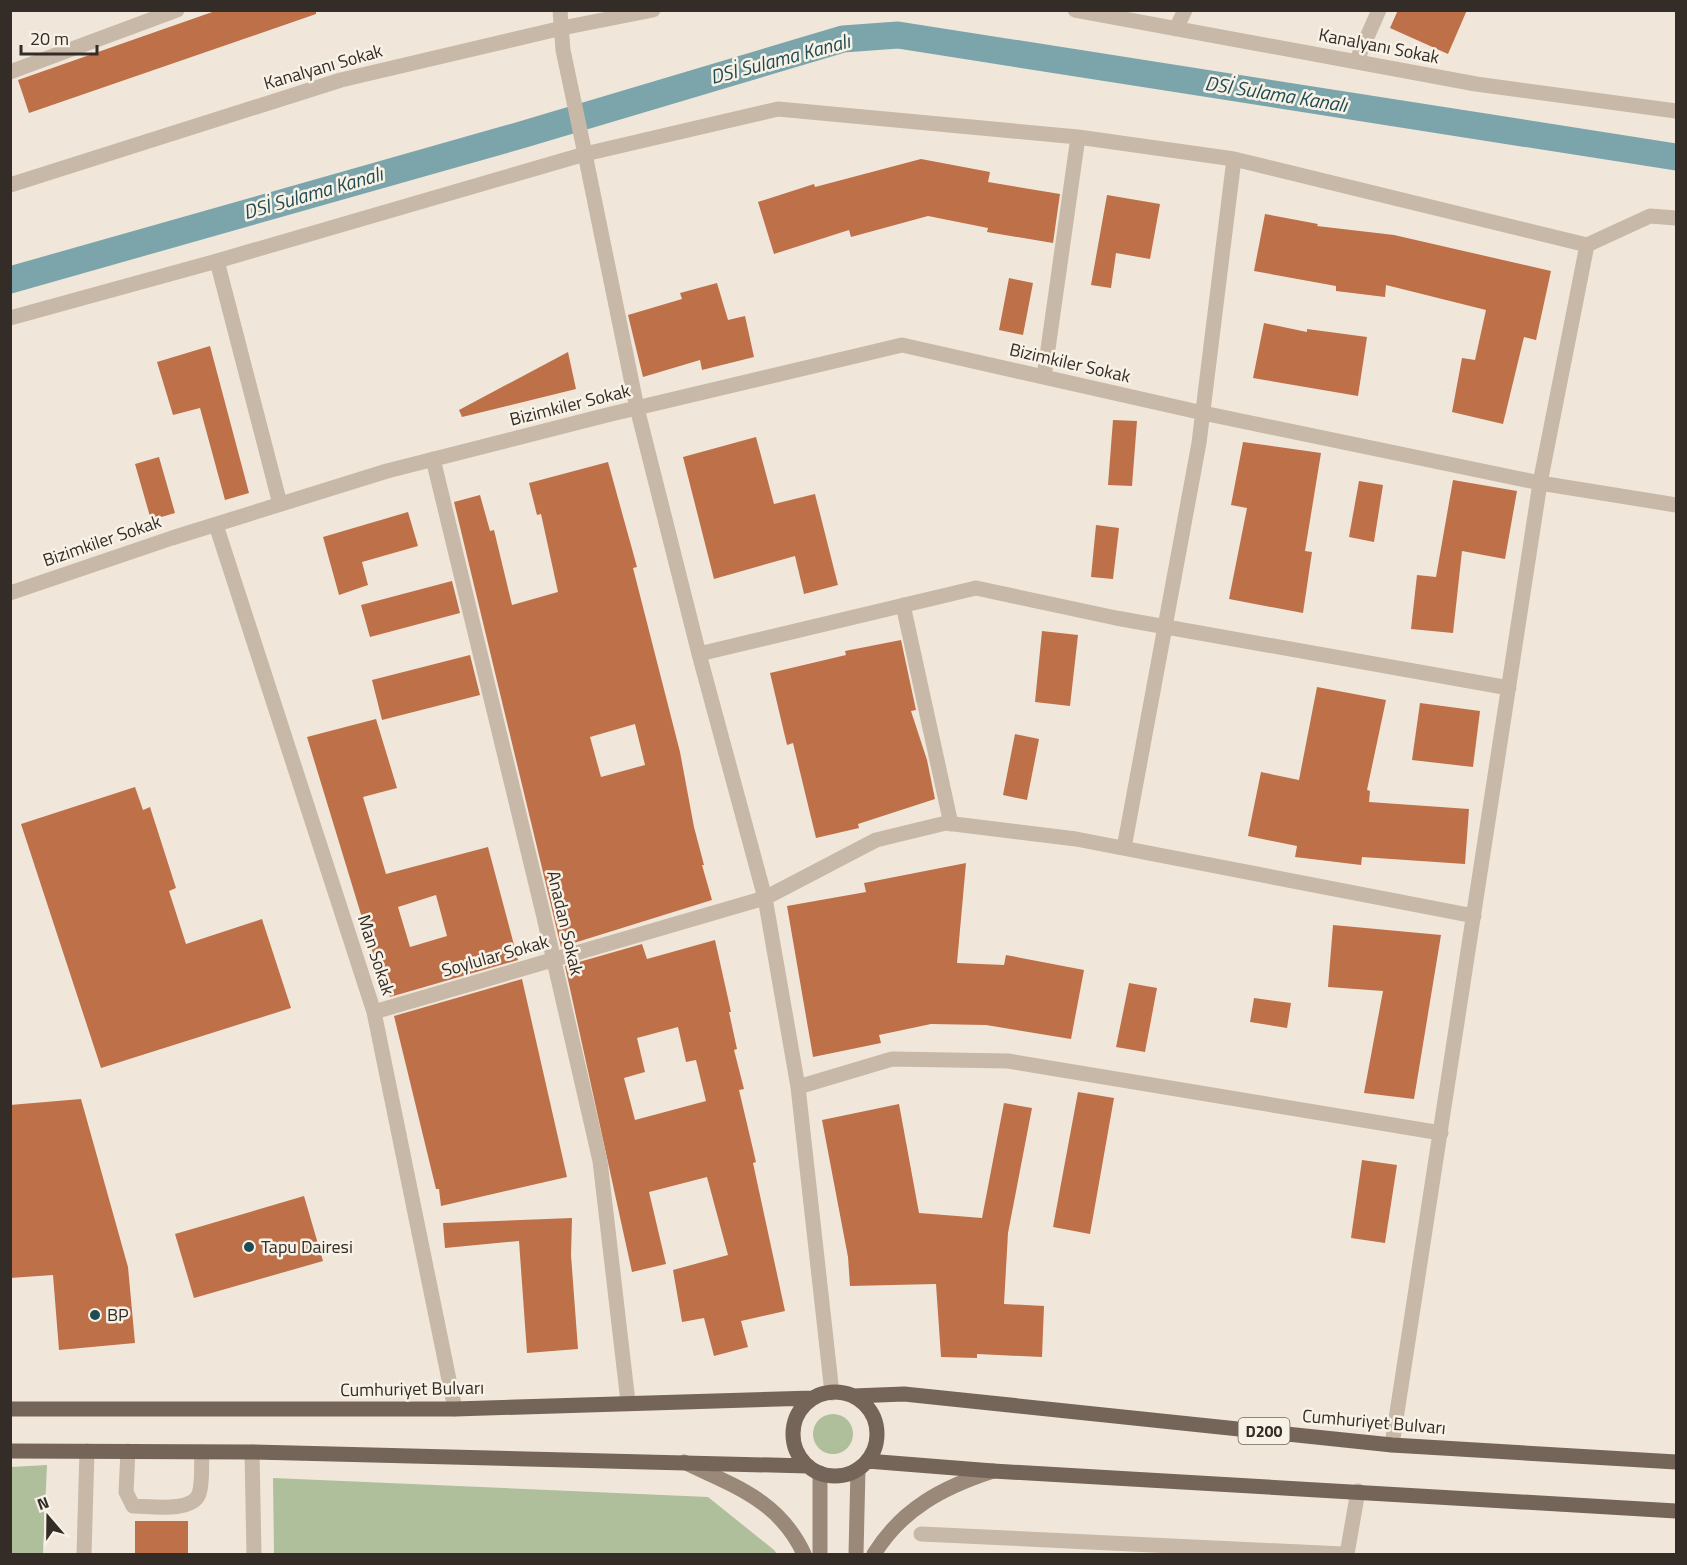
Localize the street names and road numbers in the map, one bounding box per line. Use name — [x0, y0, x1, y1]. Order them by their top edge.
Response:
street label: Kanalyanı Sokak — [1316, 21, 1442, 71]
street label: Kanalyanı Sokak — [260, 37, 386, 96]
street label: Bizimkiler Sokak — [1007, 335, 1134, 390]
street label: Bizimkiler Sokak — [507, 376, 634, 433]
street label: Bizimkiler Sokak — [39, 508, 165, 573]
street label: Anadan Sokak — [540, 868, 591, 978]
street label: Man Sokak — [351, 911, 402, 999]
street label: Soylular Sokak — [438, 927, 552, 984]
street label: Cumhuriyet Bulvarı — [340, 1374, 484, 1403]
street label: Cumhuriyet Bulvarı — [1301, 1402, 1447, 1441]
road number: D200 — [1238, 1418, 1290, 1444]

